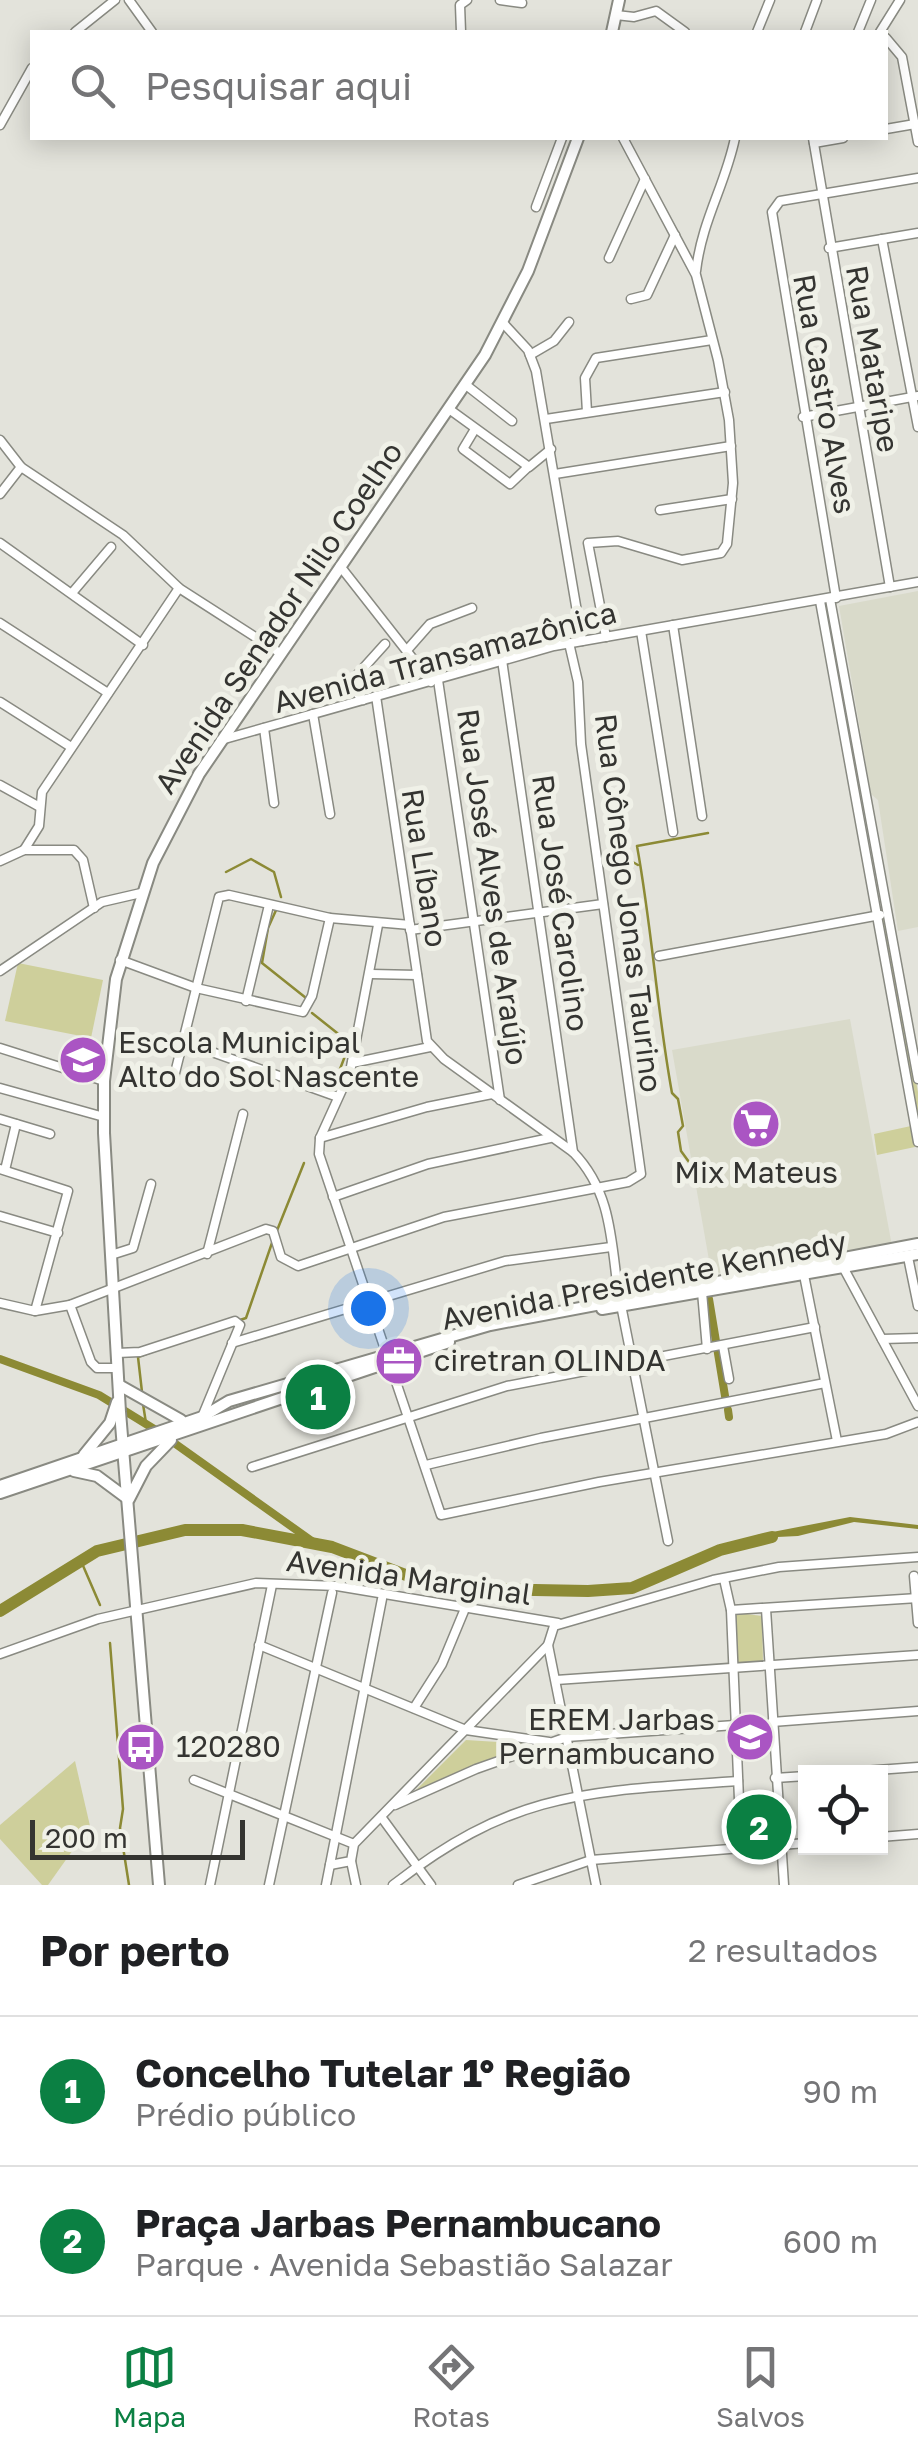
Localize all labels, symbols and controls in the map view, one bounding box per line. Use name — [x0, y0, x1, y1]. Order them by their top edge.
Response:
search box — [30, 30, 888, 140]
icon: search — [65, 58, 120, 113]
text: Pesquisar aqui — [145, 63, 412, 108]
street label: Rua Mataripe — [839, 262, 907, 455]
street label: Rua Castro Alves — [786, 271, 864, 516]
street label: Avenida Senador Nilo Coelho — [147, 435, 410, 800]
street label: Avenida Transamazônica — [269, 594, 620, 720]
street label: Rua José Alves de Araújo — [450, 706, 536, 1067]
street label: Rua Cônego Jonas Taurino — [588, 711, 670, 1094]
street label: Rua José Carolino — [525, 772, 597, 1033]
street label: Rua Líbano — [395, 786, 455, 950]
place label: Escola Municipal Alto do Sol Nascente — [118, 1024, 419, 1094]
school or university icon: Escola Municipal Alto do Sol Nascente — [57, 1034, 109, 1086]
supermarket icon: Mix Mateus — [730, 1098, 782, 1150]
place label: Mix Mateus — [674, 1154, 838, 1190]
street label: Avenida Presidente Kennedy — [438, 1223, 849, 1337]
your location — [343, 1283, 394, 1334]
office icon: ciretran OLINDA — [373, 1335, 425, 1387]
place label: ciretran OLINDA — [434, 1342, 666, 1378]
pin: 1 — [286, 1360, 350, 1434]
street label: Avenida Marginal — [284, 1542, 534, 1612]
place label: EREM Jarbas Pernambucano — [498, 1701, 715, 1771]
school or university icon: EREM Jarbas Pernambucano — [724, 1711, 776, 1763]
bus stop icon: 120280 — [115, 1721, 167, 1773]
place label: 120280 — [176, 1728, 281, 1764]
map controls — [798, 1765, 888, 1855]
button: locate — [798, 1765, 888, 1855]
pin: 2 — [726, 1790, 792, 1864]
scale bar — [30, 1815, 245, 1860]
text: 200 m — [45, 1821, 128, 1854]
text: Por perto — [40, 1925, 230, 1975]
text: 2 resultados — [688, 1931, 878, 1969]
text: Concelho Tutelar 1° Região — [135, 2050, 631, 2095]
text: 1 — [64, 2072, 81, 2110]
text: 90 m — [802, 2072, 878, 2110]
text: Prédio público — [135, 2095, 356, 2133]
text: Praça Jarbas Pernambucano — [135, 2200, 661, 2245]
text: 2 — [63, 2222, 82, 2260]
text: 600 m — [783, 2222, 878, 2260]
text: Parque · Avenida Sebastião Salazar — [135, 2245, 673, 2283]
tab: Mapa — [113, 2340, 186, 2433]
tab: Rotas — [412, 2340, 490, 2433]
tab: Salvos — [716, 2340, 805, 2433]

